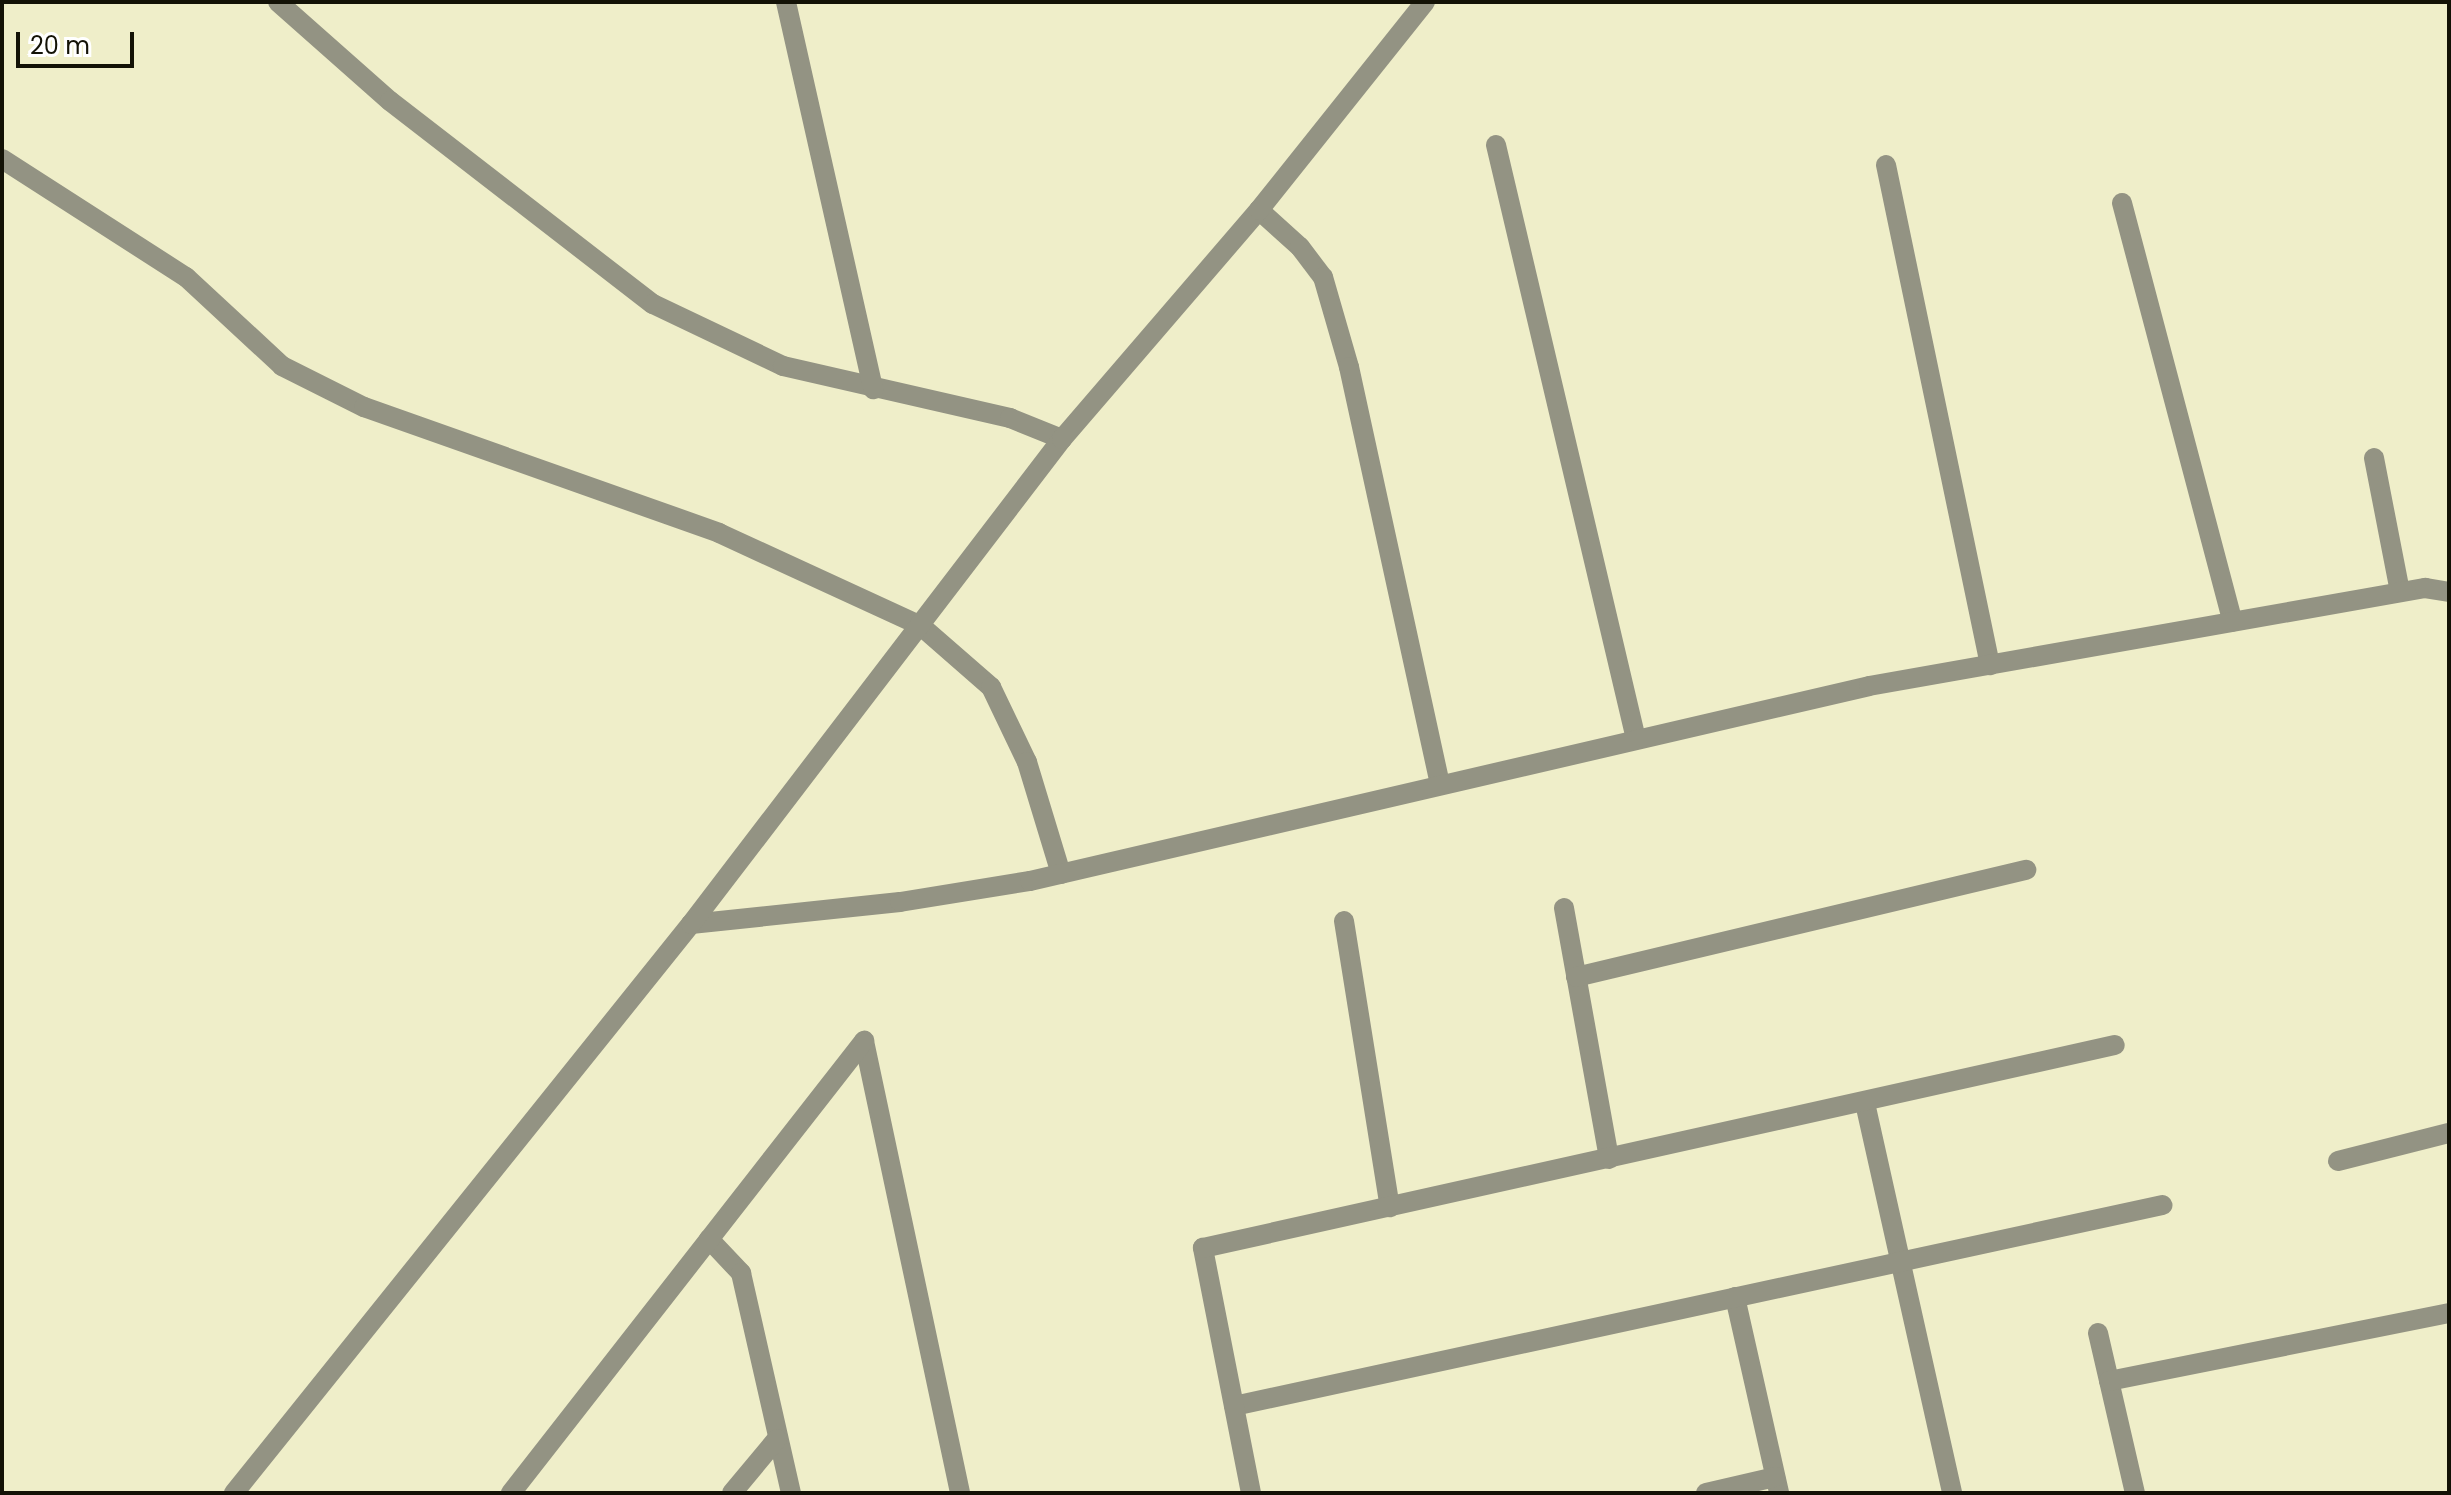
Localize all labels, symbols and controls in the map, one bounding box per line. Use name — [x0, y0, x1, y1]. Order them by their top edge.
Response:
scale bar — [20, 16, 138, 66]
text: 20 m — [30, 29, 90, 62]

